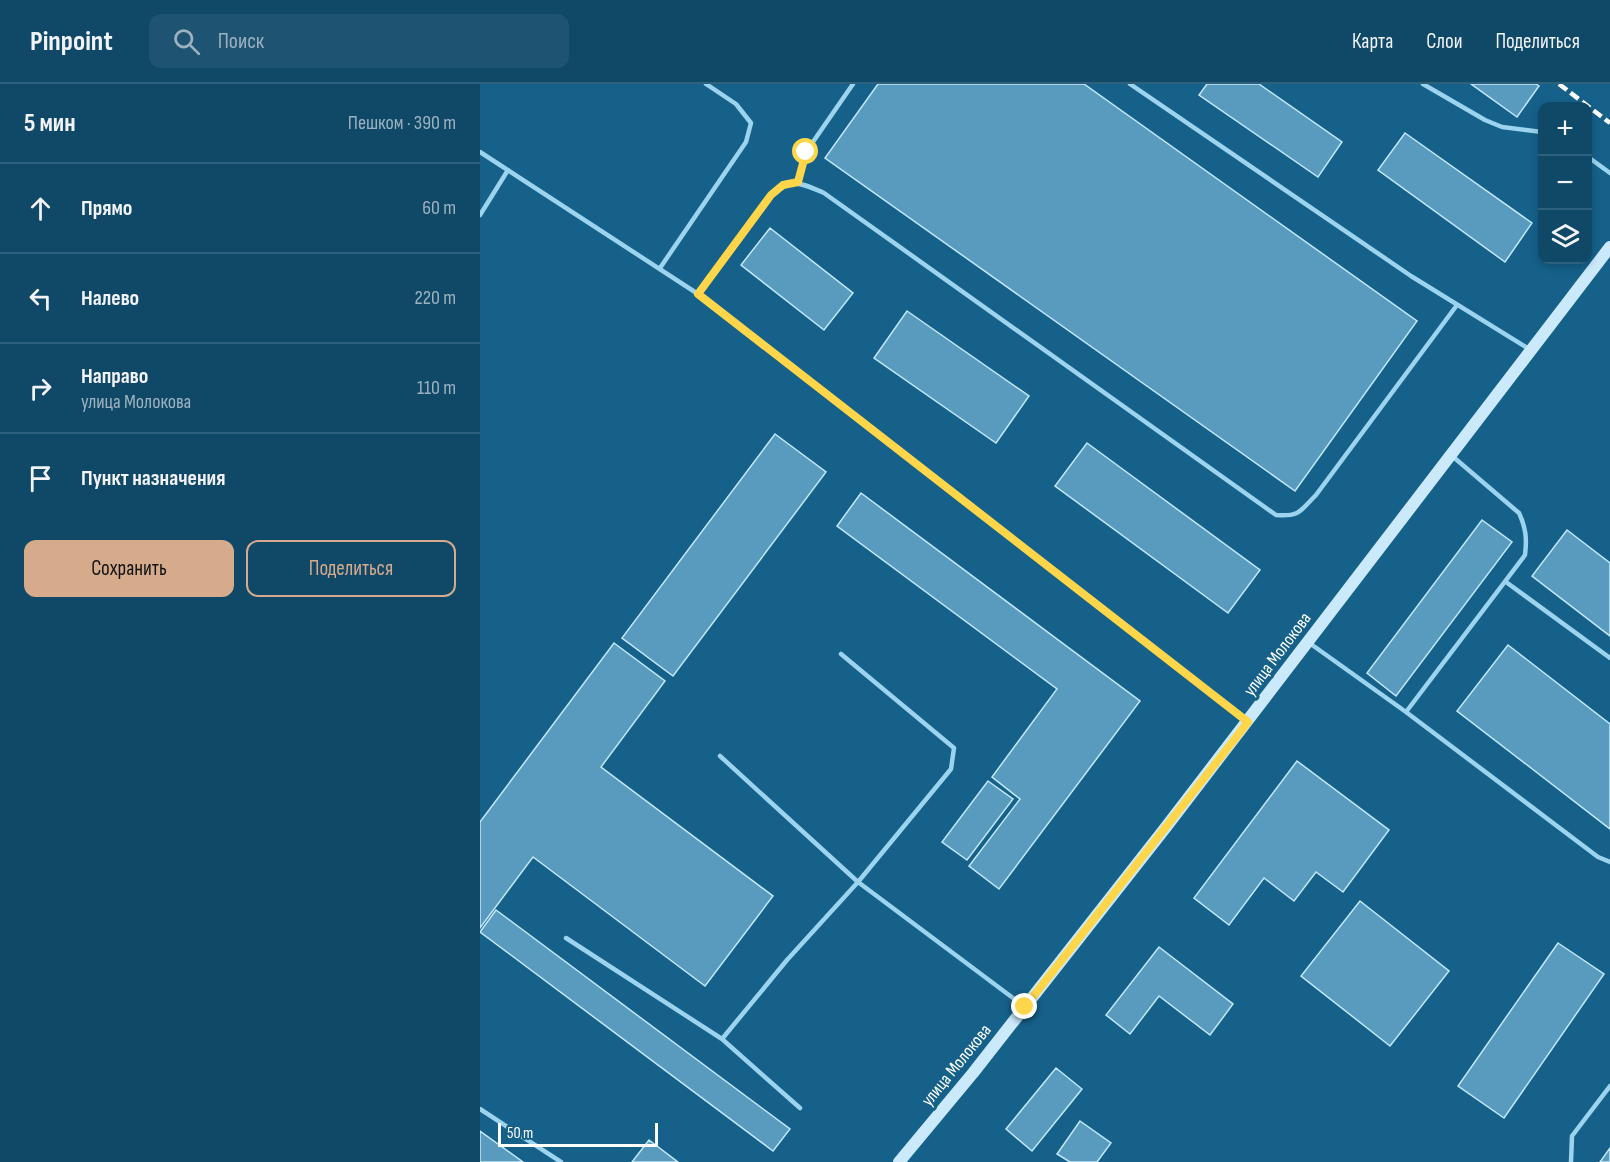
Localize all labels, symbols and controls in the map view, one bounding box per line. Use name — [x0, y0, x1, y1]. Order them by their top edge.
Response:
search box — [149, 14, 569, 68]
text: Pinpoint — [30, 25, 113, 58]
icon: search — [170, 25, 203, 58]
text: Поиск — [218, 28, 264, 55]
text: Карта — [1352, 29, 1393, 54]
text: Слои — [1426, 29, 1462, 54]
text: Поделиться — [1495, 29, 1580, 54]
map controls — [1538, 102, 1592, 264]
button: + — [1538, 102, 1592, 156]
text: 5 мин — [24, 108, 76, 139]
text: Пешком · 390 m — [348, 111, 456, 135]
route start — [792, 138, 818, 164]
button: − — [1538, 156, 1592, 210]
icon: ahead — [24, 192, 57, 225]
text: Прямо — [81, 195, 132, 222]
text: 60 m — [422, 196, 456, 220]
button: layers — [1538, 210, 1592, 264]
icon: left — [24, 282, 57, 315]
text: Налево — [81, 285, 139, 312]
text: 220 m — [415, 286, 456, 310]
text: Направо — [81, 363, 148, 390]
icon: right — [24, 372, 57, 405]
text: 110 m — [417, 376, 456, 400]
text: улица Молокова — [81, 390, 191, 414]
icon: arrive — [24, 462, 57, 495]
text: Пункт назначения — [81, 465, 225, 492]
button: Сохранить — [24, 540, 234, 597]
button: Поделиться — [246, 540, 456, 597]
street label: улица Молокова — [1239, 608, 1316, 700]
route end — [1011, 993, 1037, 1019]
street label: улица Молокова — [917, 1020, 996, 1110]
scale bar — [498, 1120, 658, 1148]
text: 50 m — [507, 1124, 533, 1143]

